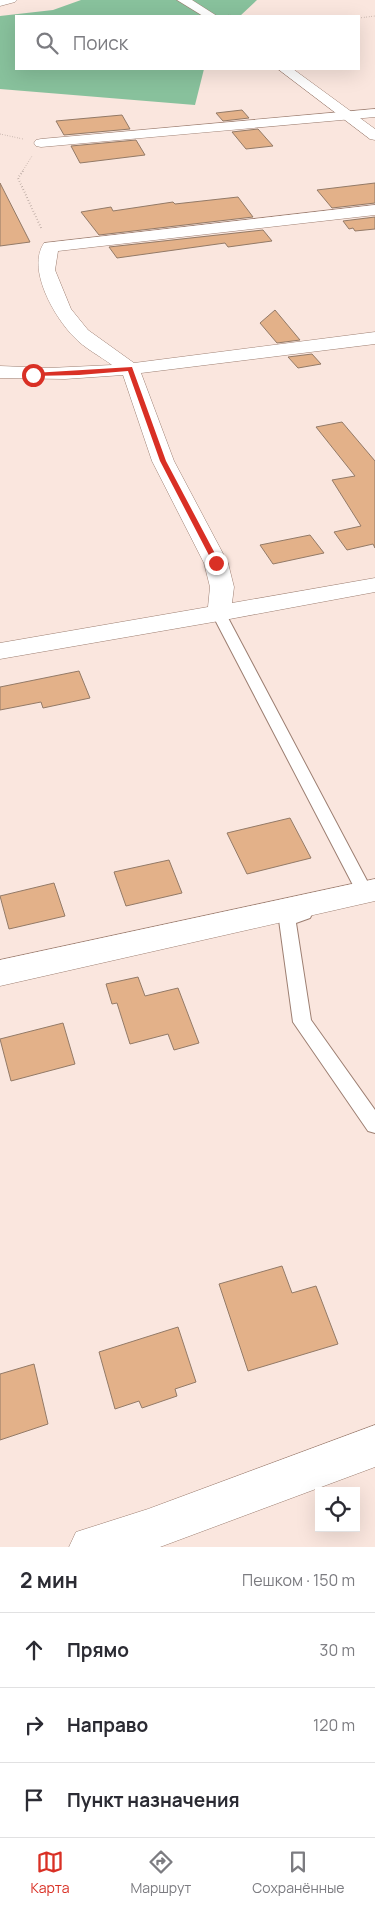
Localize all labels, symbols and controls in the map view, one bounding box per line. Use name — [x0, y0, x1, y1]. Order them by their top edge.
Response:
search box — [15, 15, 360, 70]
icon: search — [33, 29, 61, 57]
text: Поиск — [73, 30, 128, 56]
route start — [22, 364, 45, 387]
route end — [205, 552, 228, 575]
map controls — [315, 1487, 360, 1532]
button: locate — [315, 1487, 360, 1532]
text: 2 мин — [20, 1566, 78, 1594]
text: Пешком · 150 m — [242, 1569, 355, 1591]
icon: ahead — [20, 1636, 48, 1664]
text: Прямо — [67, 1637, 129, 1663]
text: 30 m — [320, 1639, 355, 1661]
icon: right — [20, 1711, 48, 1739]
text: Направо — [67, 1712, 148, 1738]
text: 120 m — [313, 1714, 355, 1736]
icon: arrive — [20, 1786, 48, 1814]
text: Пункт назначения — [67, 1787, 240, 1813]
tab: Карта — [30, 1848, 69, 1897]
tab: Маршрут — [130, 1848, 191, 1897]
tab: Сохранённые — [252, 1848, 345, 1897]

